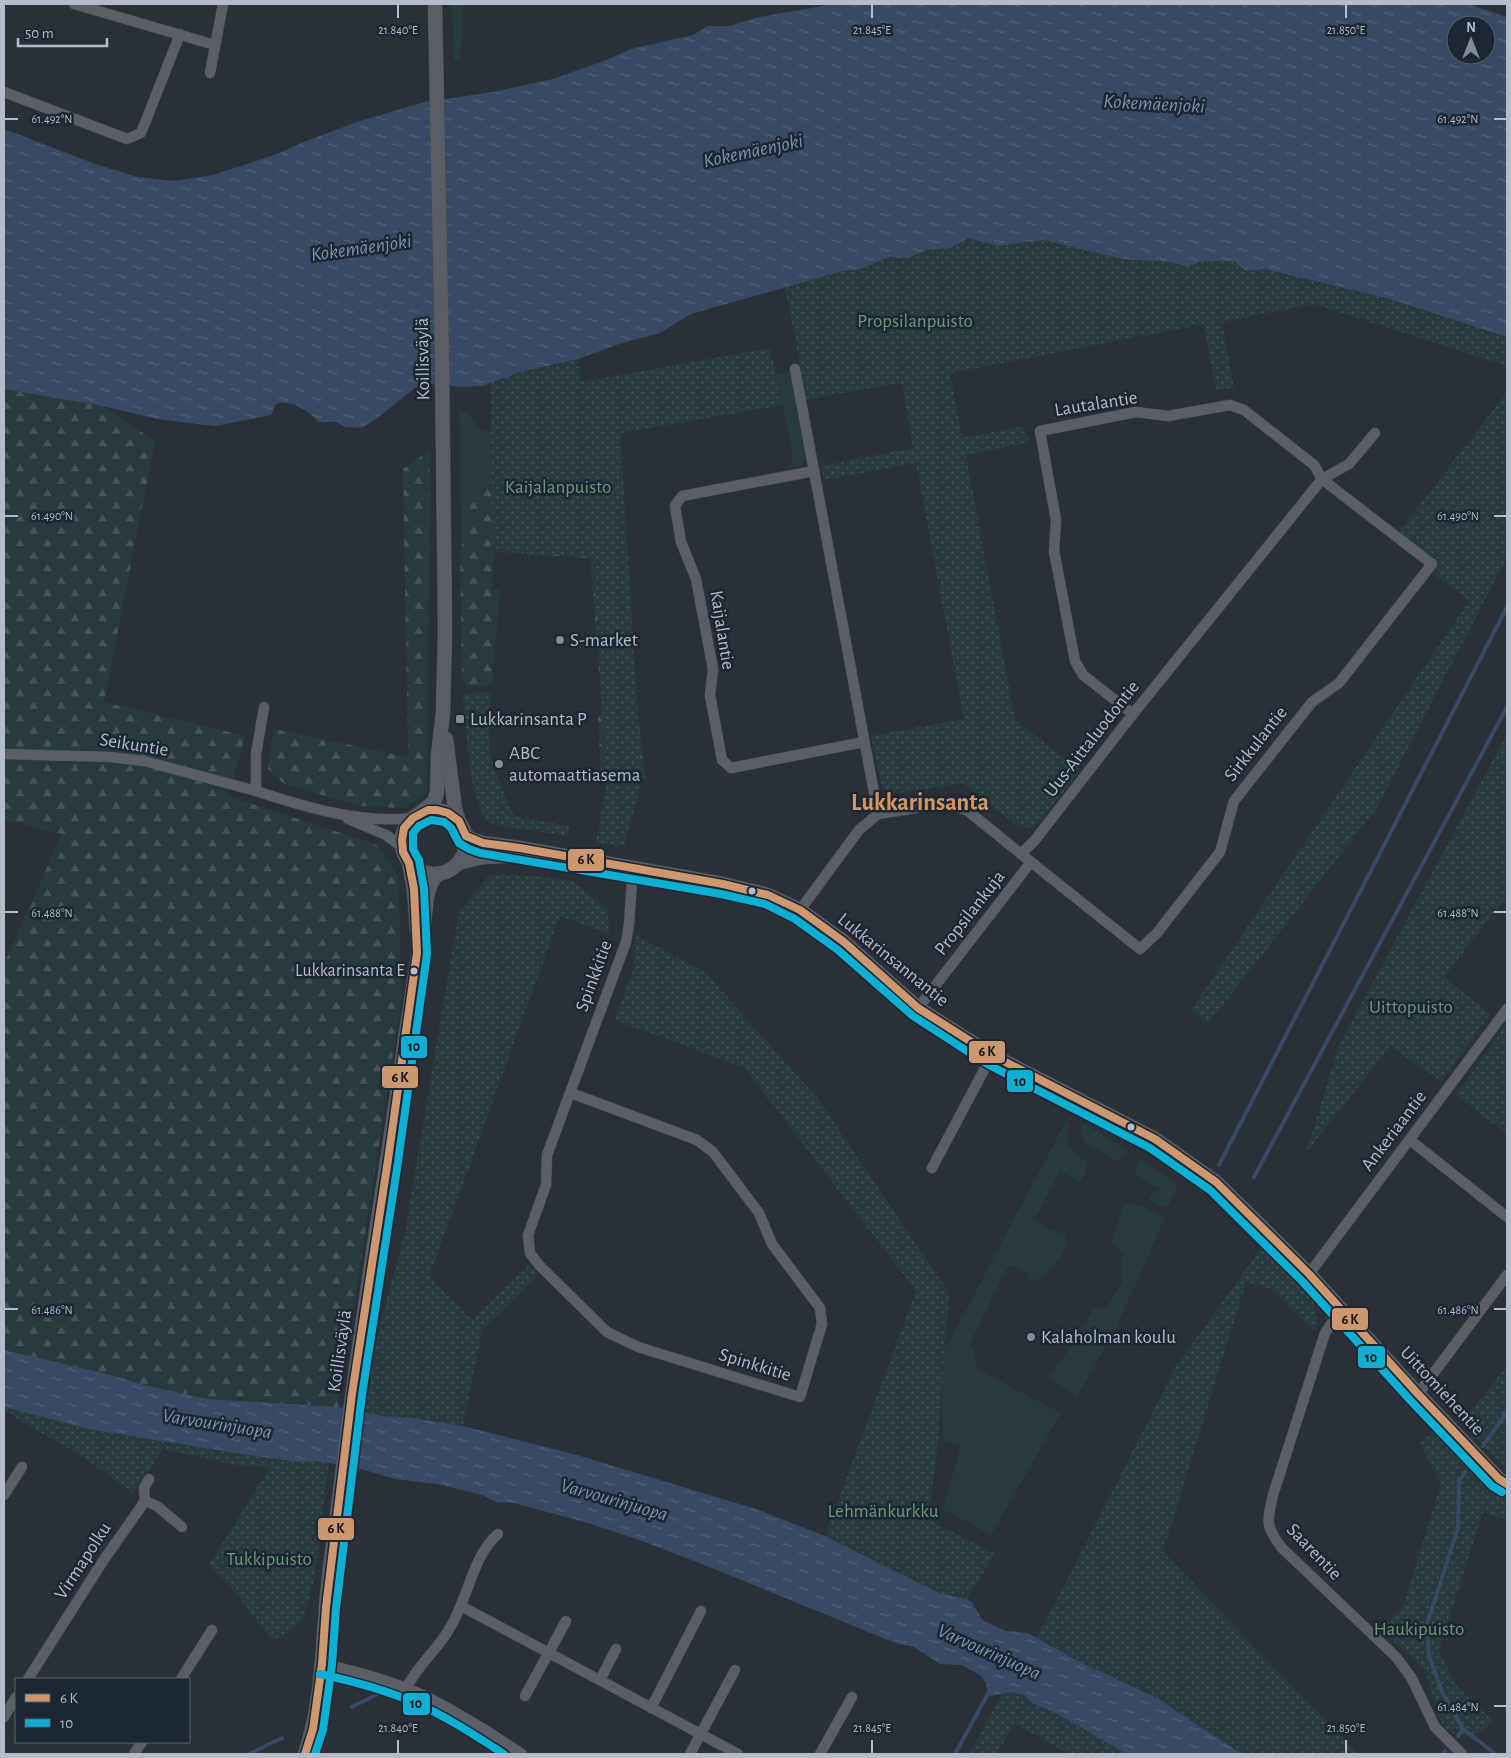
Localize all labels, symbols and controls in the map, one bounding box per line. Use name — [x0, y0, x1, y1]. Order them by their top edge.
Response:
scale bar — [18, 15, 106, 47]
north arrow — [1446, 15, 1496, 65]
text: N — [1466, 21, 1476, 35]
text: 21.840°E — [378, 24, 418, 36]
text: 21.845°E — [853, 24, 891, 36]
text: 21.850°E — [1327, 24, 1366, 36]
text: 50 m — [25, 26, 54, 41]
water label: Kokemäenjoki — [1103, 91, 1205, 117]
text: 61.492°N — [31, 113, 73, 125]
text: 61.492°N — [1437, 113, 1479, 125]
water label: Kokemäenjoki — [701, 131, 805, 171]
water label: Kokemäenjoki — [309, 231, 413, 265]
park label: Propsilanpuisto — [857, 312, 973, 331]
street label: Koillisväylä — [413, 317, 433, 401]
street label: Lautalantie — [1053, 388, 1139, 420]
park label: Kaijalanpuisto — [505, 478, 611, 497]
text: 61.490°N — [31, 510, 73, 522]
text: 61.490°N — [1437, 510, 1479, 522]
street label: Kaijalantie — [706, 589, 738, 671]
place label: S-market — [570, 631, 638, 650]
marker: S-market — [554, 634, 566, 646]
street label: Uus-Aittaluodontie — [1041, 677, 1143, 801]
street label: Sirkkulantie — [1221, 703, 1291, 785]
place label: Lukkarinsanta P — [470, 710, 587, 729]
marker: Lukkarinsanta P — [454, 713, 466, 725]
street label: Seikuntie — [98, 730, 170, 760]
place label: ABC automaattiasema — [509, 744, 641, 785]
marker: ABC automaattiasema — [493, 758, 505, 770]
district label: Lukkarinsanta — [851, 791, 989, 815]
line badge: 6 K — [567, 848, 605, 872]
text: 6 K — [577, 853, 595, 867]
street label: Propsilankuja — [931, 867, 1009, 959]
unlabelled marker — [747, 886, 757, 896]
text: 61.488°N — [31, 907, 73, 919]
text: 61.488°N — [1437, 907, 1479, 919]
street label: Lukkarinsannantie — [834, 910, 952, 1010]
street label: Spinkkitie — [572, 938, 616, 1014]
place label: Lukkarinsanta E — [295, 962, 405, 980]
marker: Lukkarinsanta E — [409, 966, 419, 976]
park label: Uittopuisto — [1369, 998, 1453, 1017]
line badge: 10 — [400, 1035, 428, 1059]
text: 10 — [408, 1040, 420, 1054]
line badge: 6 K — [968, 1040, 1006, 1064]
text: 6 K — [978, 1045, 996, 1059]
line badge: 6 K — [381, 1065, 419, 1089]
line badge: 10 — [1006, 1069, 1034, 1093]
text: 6 K — [391, 1071, 409, 1085]
text: 10 — [1014, 1075, 1026, 1089]
street label: Ankeriaantie — [1358, 1087, 1430, 1175]
unlabelled marker — [1126, 1122, 1136, 1132]
text: 61.486°N — [31, 1304, 73, 1316]
text: 61.486°N — [1437, 1304, 1479, 1316]
line badge: 6 K — [1331, 1307, 1369, 1331]
street label: Koillisväylä — [325, 1308, 355, 1393]
text: 6 K — [1341, 1313, 1359, 1327]
place label: Kalaholman koulu — [1041, 1328, 1176, 1347]
marker: Kalaholman koulu — [1025, 1331, 1037, 1343]
street label: Uittomiehentie — [1396, 1343, 1488, 1439]
street label: Spinkkitie — [717, 1345, 793, 1385]
line badge: 10 — [1357, 1345, 1386, 1369]
text: 10 — [1365, 1351, 1377, 1365]
water label: Varvourinjuopa — [161, 1405, 273, 1443]
water label: Varvourinjuopa — [558, 1475, 670, 1525]
park label: Lehmänkurkku — [827, 1502, 939, 1521]
line badge: 6 K — [317, 1517, 355, 1541]
street label: Virmapolku — [51, 1519, 115, 1603]
street label: Saarentie — [1283, 1520, 1345, 1584]
text: 6 K — [327, 1522, 345, 1536]
park label: Tukkipuisto — [226, 1550, 312, 1569]
water label: Varvourinjuopa — [934, 1620, 1044, 1684]
park label: Haukipuisto — [1374, 1620, 1464, 1639]
legend — [15, 1678, 190, 1743]
text: 6 K — [60, 1691, 79, 1706]
line badge: 10 — [402, 1692, 431, 1716]
text: 10 — [410, 1697, 422, 1711]
text: 61.484°N — [1437, 1701, 1479, 1713]
text: 10 — [60, 1716, 73, 1731]
text: 21.840°E — [378, 1722, 418, 1734]
text: 21.845°E — [853, 1722, 891, 1734]
text: 21.850°E — [1327, 1722, 1366, 1734]

